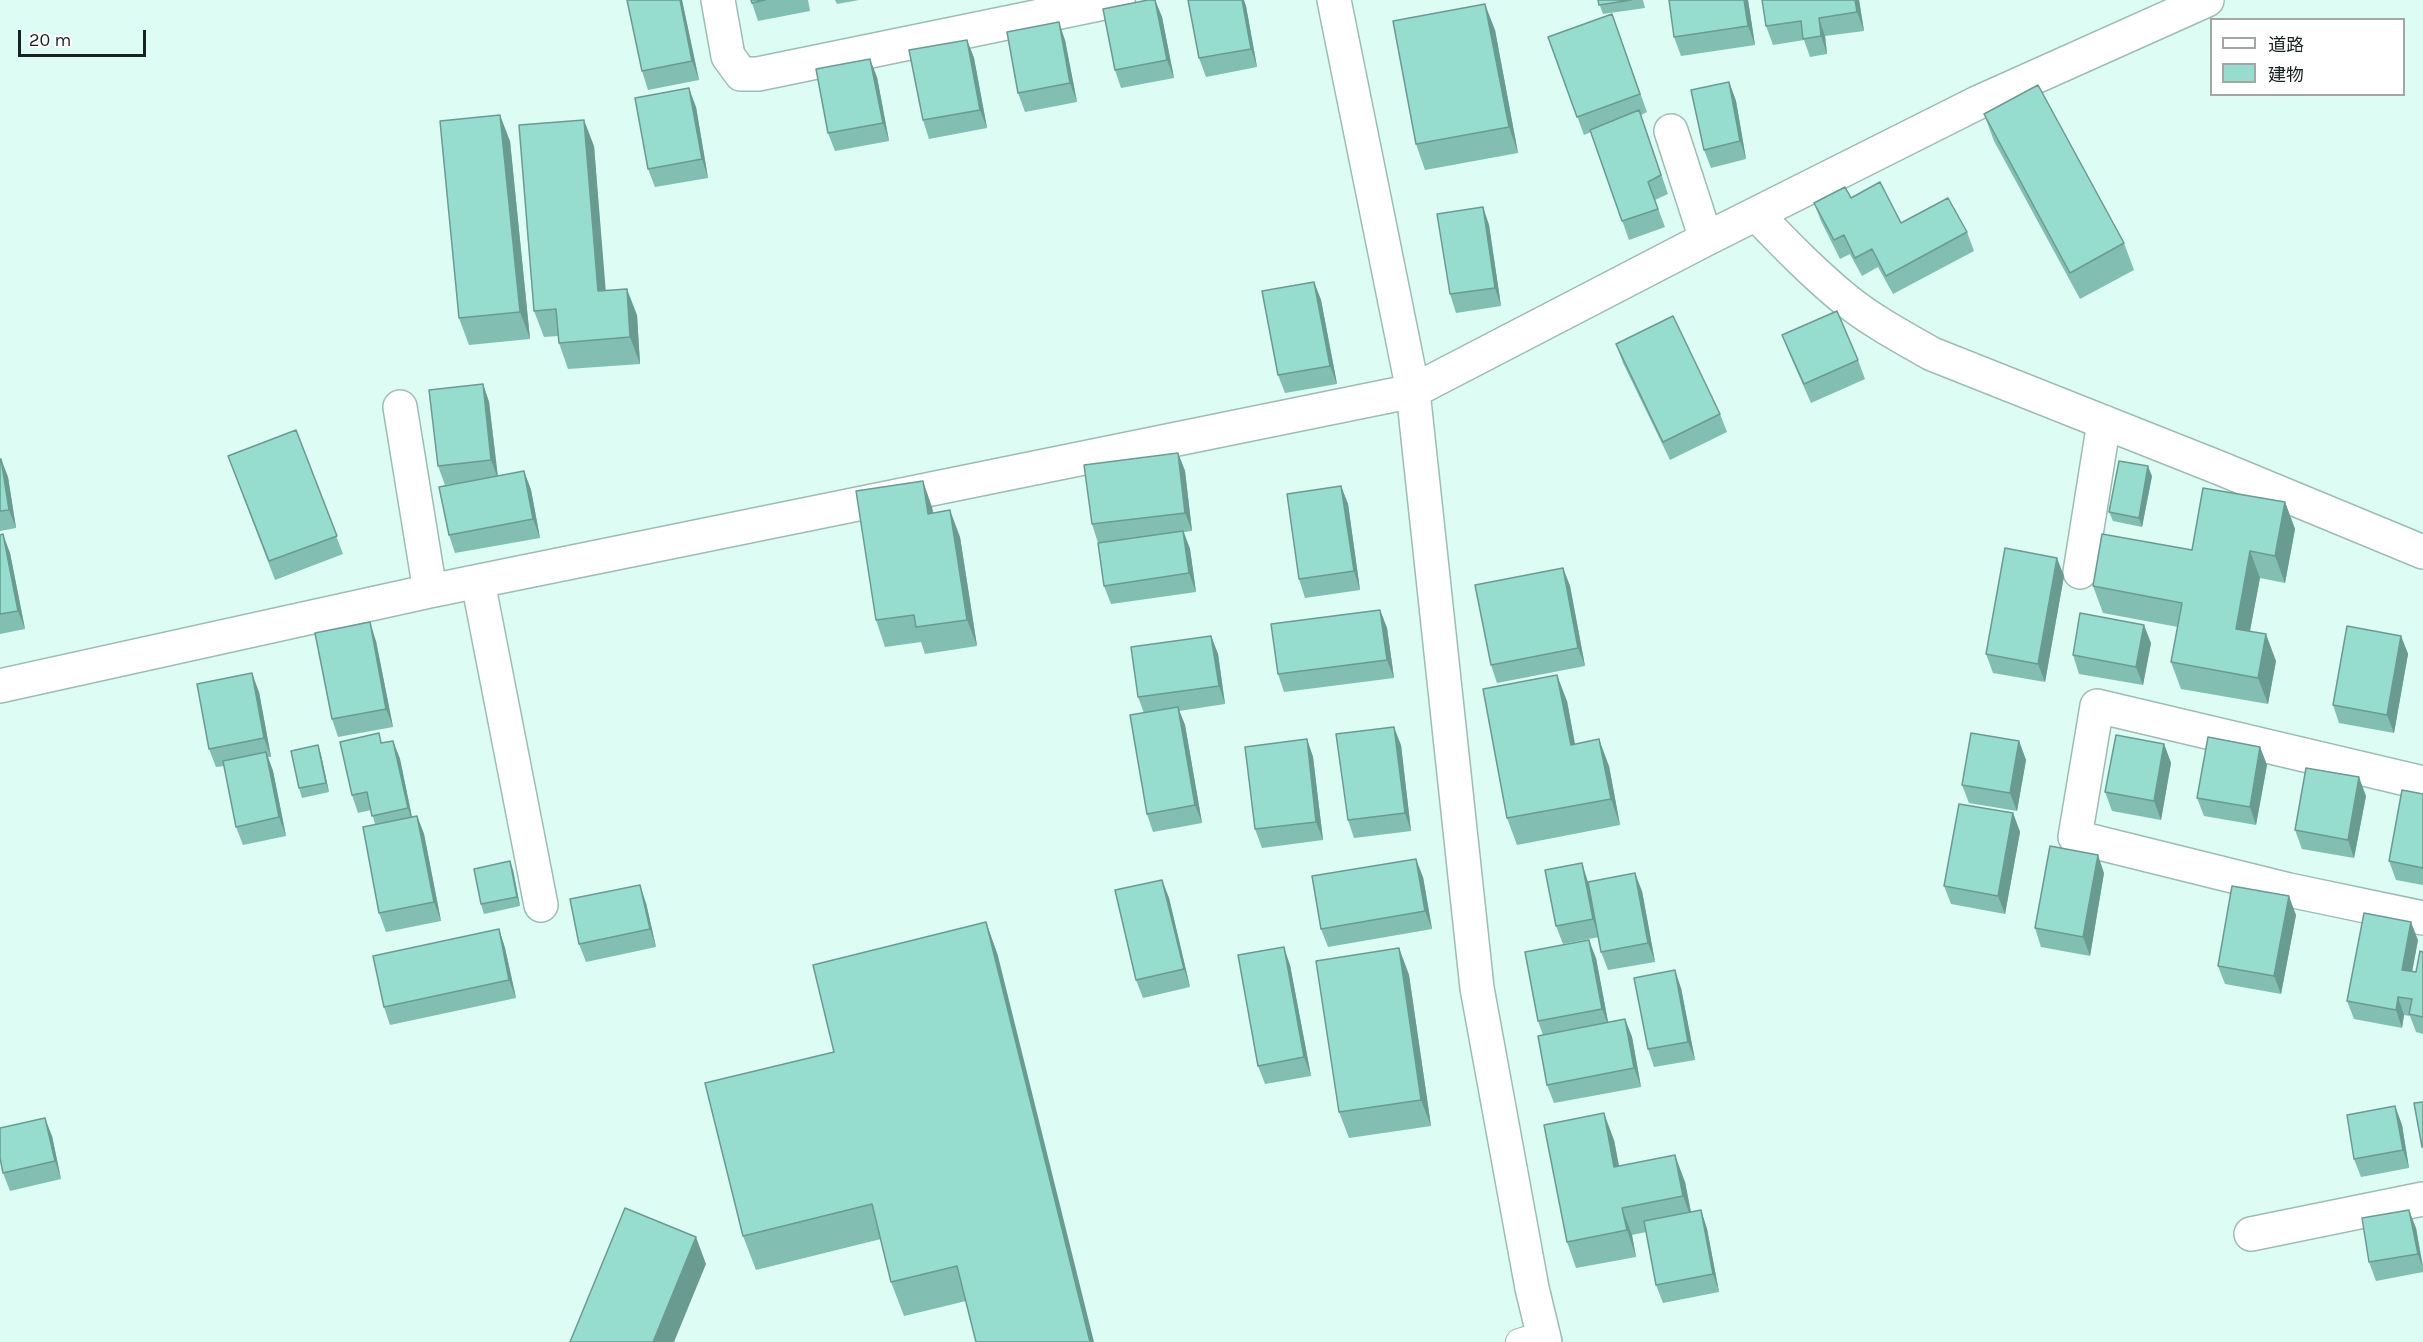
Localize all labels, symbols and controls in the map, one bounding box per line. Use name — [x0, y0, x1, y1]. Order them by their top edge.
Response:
scale bar — [21, 18, 148, 56]
legend — [2210, 18, 2405, 96]
text: 20 m — [29, 29, 71, 51]
text: 道路 — [2268, 34, 2304, 56]
text: 建物 — [2268, 64, 2304, 86]

